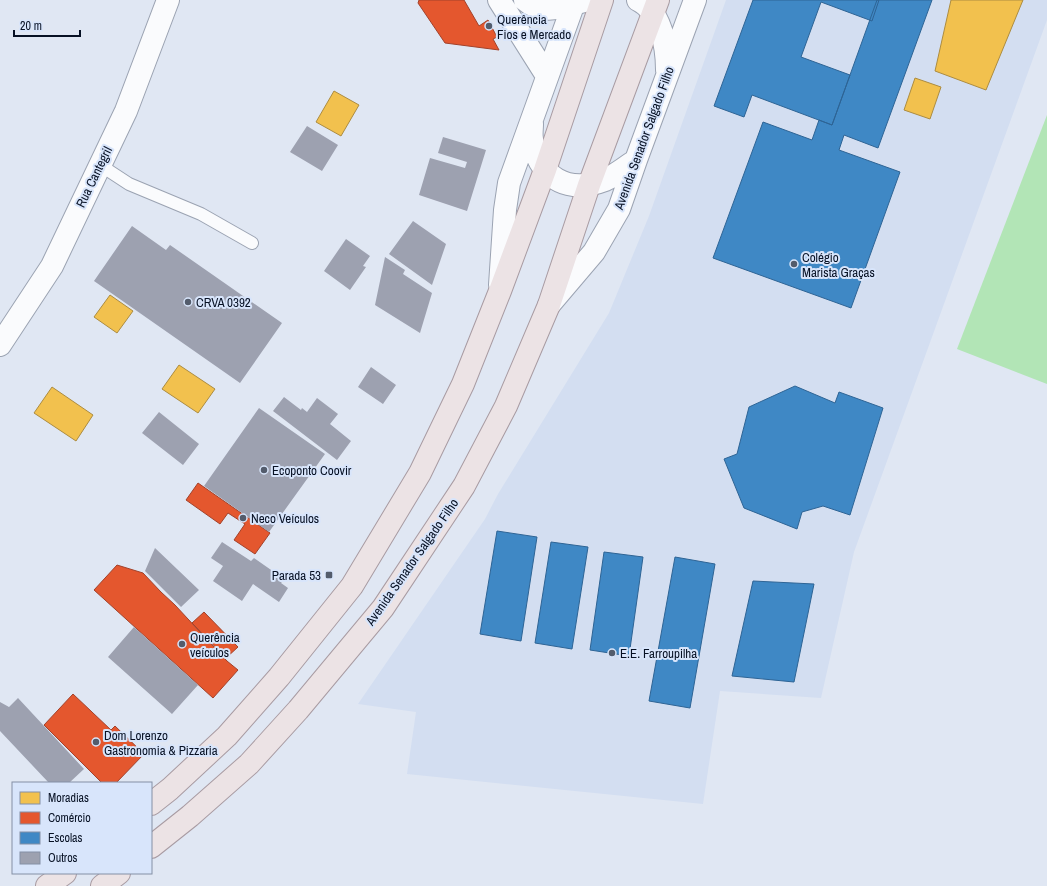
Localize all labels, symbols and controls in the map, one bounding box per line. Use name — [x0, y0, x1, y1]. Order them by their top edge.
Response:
place label: Querência Fios e Mercado — [497, 11, 571, 43]
scale bar — [14, 12, 80, 38]
text: 20 m — [20, 18, 42, 34]
marker: Querência Fios e Mercado — [484, 21, 494, 31]
street label: Avenida Senador Salgado Filho — [610, 64, 678, 213]
street label: Rua Cantegril — [72, 144, 116, 210]
place label: Colégio Marista Graças — [802, 249, 875, 281]
marker: Colégio Marista Graças — [789, 259, 799, 269]
place label: CRVA 0392 — [196, 294, 251, 311]
marker: CRVA 0392 — [183, 297, 193, 307]
place label: Ecoponto Coovir — [272, 462, 352, 479]
marker: Ecoponto Coovir — [259, 465, 269, 475]
street label: Avenida Senador Salgado Filho — [361, 495, 462, 630]
place label: Neco Veículos — [251, 510, 319, 527]
marker: Neco Veículos — [238, 513, 248, 523]
place label: Parada 53 — [272, 567, 321, 584]
marker: Parada 53 — [324, 570, 334, 580]
place label: Querência veículos — [190, 629, 240, 661]
marker: Querência veículos — [177, 639, 187, 649]
place label: E.E. Farroupilha — [620, 645, 697, 662]
marker: E.E. Farroupilha — [607, 648, 617, 658]
place label: Dom Lorenzo Gastronomia & Pizzaria — [104, 727, 218, 759]
marker: Dom Lorenzo Gastronomia & Pizzaria — [91, 737, 101, 747]
legend — [12, 782, 152, 874]
text: Moradias — [48, 790, 89, 806]
text: Comércio — [48, 810, 91, 826]
text: Escolas — [48, 830, 83, 846]
text: Outros — [48, 850, 78, 866]

